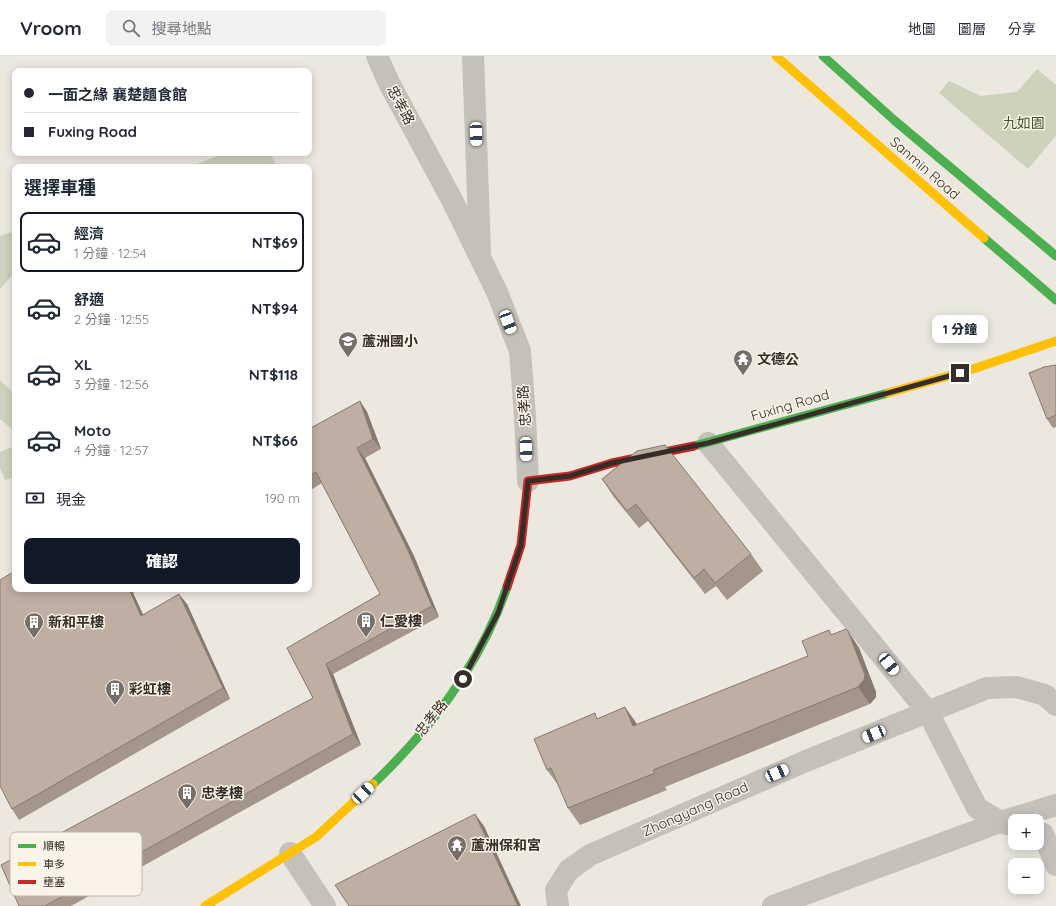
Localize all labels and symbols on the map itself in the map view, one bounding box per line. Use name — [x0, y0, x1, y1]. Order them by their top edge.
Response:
street label: 忠孝路 — [383, 82, 419, 128]
park label: 九如園 — [1003, 114, 1045, 132]
car — [470, 122, 482, 146]
street label: Sanmin Road — [886, 133, 964, 203]
car — [498, 309, 518, 335]
callout: 1 分鐘 — [932, 315, 988, 343]
school or university icon: 蘆洲國小 — [337, 330, 359, 358]
place label: 蘆洲國小 — [362, 332, 418, 350]
temple icon: 文德公 — [732, 348, 754, 376]
place label: 文德公 — [757, 350, 799, 368]
route end — [951, 364, 969, 382]
street label: 忠孝路 — [514, 384, 534, 428]
street label: Fuxing Road — [749, 385, 831, 425]
car — [520, 437, 532, 461]
building icon: 仁愛樓 — [355, 610, 377, 638]
building icon: 新和平樓 — [23, 611, 45, 639]
place label: 仁愛樓 — [380, 612, 422, 630]
place label: 新和平樓 — [48, 613, 104, 631]
car — [877, 651, 901, 677]
route start — [454, 670, 472, 688]
building icon: 彩虹樓 — [104, 678, 126, 706]
place label: 彩虹樓 — [129, 680, 171, 698]
street label: 忠孝路 — [411, 696, 451, 740]
car — [861, 724, 887, 744]
car — [764, 763, 790, 783]
street label: Zhongyang Road — [639, 778, 751, 840]
car — [350, 780, 376, 806]
building icon: 忠孝樓 — [176, 782, 198, 810]
place label: 忠孝樓 — [201, 784, 243, 802]
legend — [10, 832, 142, 896]
temple icon: 蘆洲保和宮 — [446, 834, 468, 862]
place label: 蘆洲保和宮 — [471, 836, 541, 854]
text: 順暢 — [43, 839, 65, 853]
text: 車多 — [43, 857, 65, 871]
text: 壅塞 — [43, 875, 65, 889]

